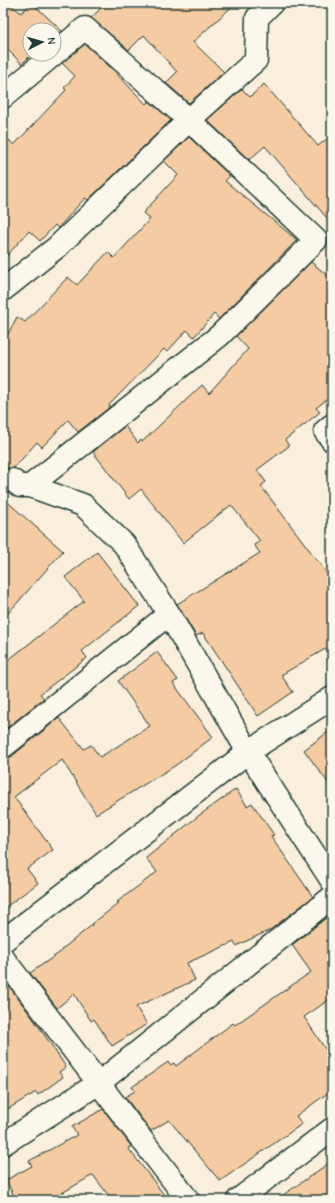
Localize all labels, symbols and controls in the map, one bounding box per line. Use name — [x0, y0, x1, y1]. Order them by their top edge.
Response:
north arrow — [22, 22, 62, 62]
text: N — [45, 37, 58, 45]

